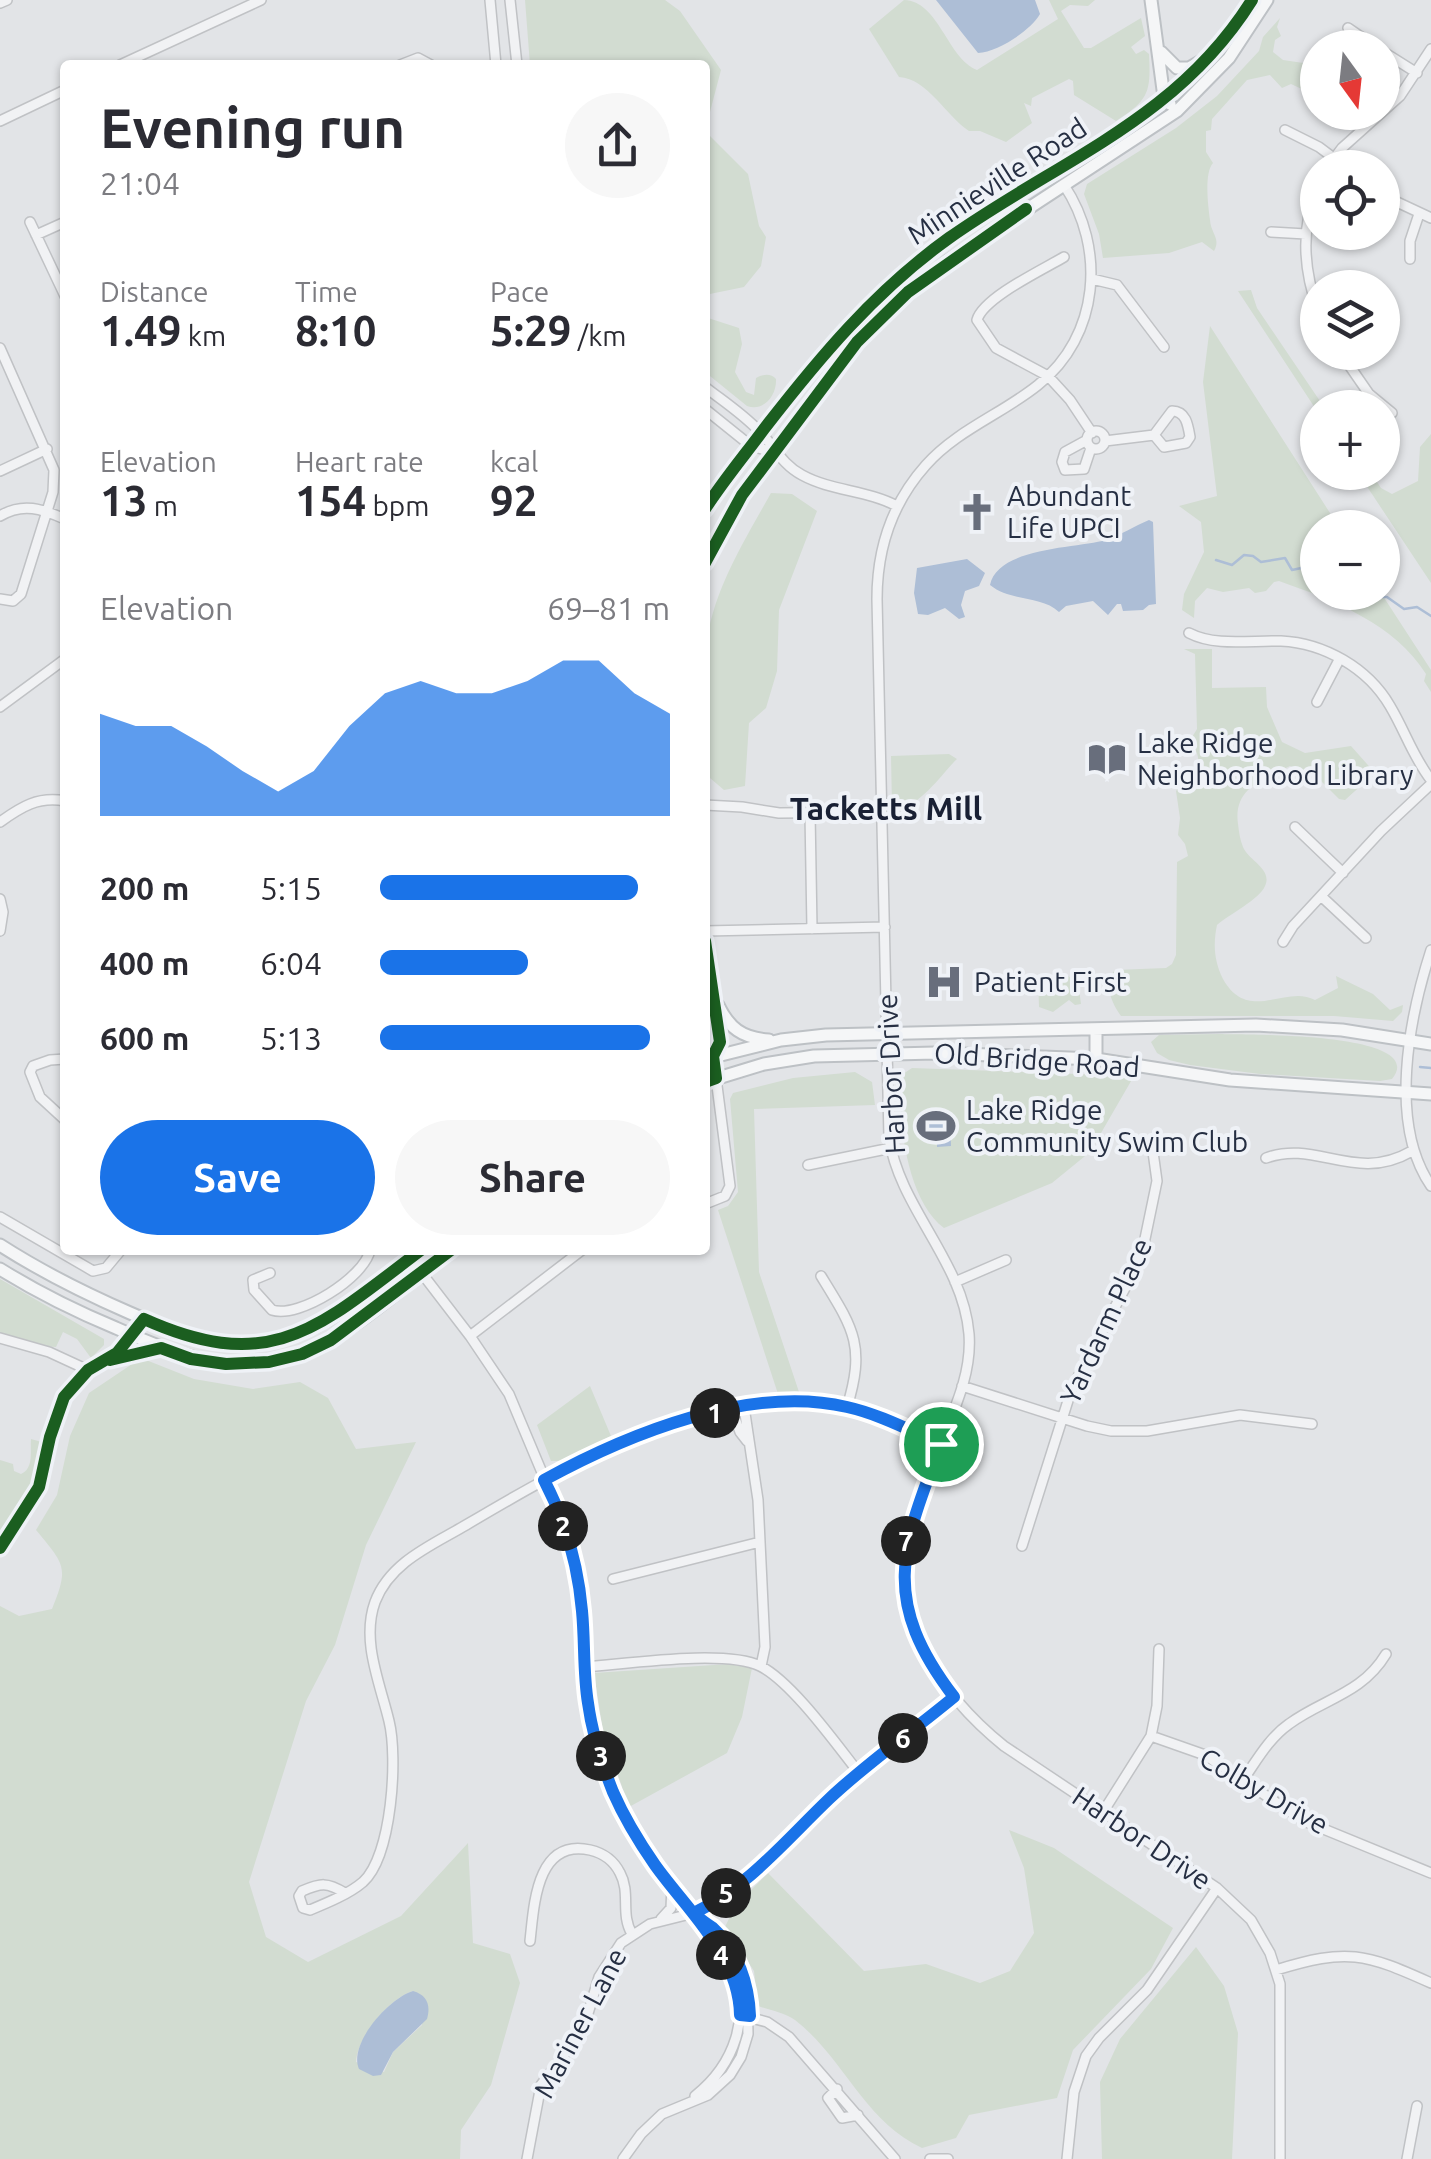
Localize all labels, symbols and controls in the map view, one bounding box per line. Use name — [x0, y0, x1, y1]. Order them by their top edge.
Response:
north arrow — [1300, 30, 1400, 130]
map controls — [1300, 30, 1400, 610]
button: share — [565, 93, 670, 198]
text: Evening run — [100, 97, 405, 158]
street label: Minnieville Road — [902, 111, 1092, 250]
button: locate — [1300, 150, 1400, 250]
text: 21:04 — [100, 165, 180, 201]
button: layers — [1300, 270, 1400, 370]
text: Distance — [100, 276, 208, 307]
text: Time — [295, 276, 358, 307]
text: Pace — [490, 276, 549, 307]
text: 1.49 — [100, 307, 181, 354]
text: 8:10 — [295, 307, 376, 354]
text: 5:29 — [490, 307, 571, 354]
text: km — [181, 320, 226, 351]
text: /km — [571, 320, 626, 351]
button: + — [1300, 390, 1400, 490]
text: Elevation — [100, 446, 217, 477]
text: Heart rate — [295, 446, 424, 477]
text: kcal — [490, 446, 538, 477]
text: 13 — [100, 477, 147, 524]
text: 154 — [295, 477, 366, 524]
text: 92 — [490, 477, 537, 524]
place label: Abundant Life UPCI — [1007, 480, 1131, 543]
text: m — [147, 490, 178, 521]
text: bpm — [366, 490, 429, 521]
church icon: Abundant Life UPCI — [956, 491, 998, 533]
button: − — [1300, 510, 1400, 610]
text: Elevation — [100, 590, 233, 626]
text: 69–81 m — [547, 590, 670, 626]
place label: Lake Ridge Neighborhood Library — [1137, 727, 1413, 790]
library icon: Lake Ridge Neighborhood Library — [1086, 738, 1128, 780]
district label: Tacketts Mill — [790, 790, 983, 826]
text: 200 m — [100, 870, 189, 906]
text: 5:15 — [260, 870, 322, 906]
text: 400 m — [100, 945, 189, 981]
text: 6:04 — [260, 945, 322, 981]
hospital icon: Patient First — [923, 961, 965, 1003]
place label: Patient First — [974, 966, 1127, 997]
street label: Harbor Drive — [871, 993, 910, 1155]
text: 600 m — [100, 1020, 189, 1056]
text: 5:13 — [260, 1020, 322, 1056]
street label: Old Bridge Road — [933, 1037, 1141, 1082]
place label: Lake Ridge Community Swim Club — [966, 1094, 1248, 1157]
sports icon: Lake Ridge Community Swim Club — [915, 1105, 957, 1147]
button: Save — [100, 1120, 375, 1235]
button: Share — [395, 1120, 670, 1235]
street label: Yardarm Place — [1054, 1233, 1157, 1408]
pin: 1 — [690, 1388, 740, 1438]
text: 1 — [707, 1397, 723, 1428]
pin — [899, 1402, 984, 1487]
icon: arrive — [914, 1417, 969, 1472]
pin: 2 — [538, 1501, 588, 1551]
text: 2 — [555, 1510, 571, 1541]
pin: 7 — [881, 1516, 931, 1566]
text: 7 — [898, 1525, 914, 1556]
pin: 6 — [878, 1713, 928, 1763]
text: 6 — [895, 1722, 911, 1753]
pin: 3 — [576, 1731, 626, 1781]
text: 3 — [593, 1740, 609, 1771]
street label: Colby Drive — [1194, 1741, 1334, 1840]
street label: Harbor Drive — [1067, 1780, 1217, 1895]
pin: 5 — [701, 1868, 751, 1918]
text: 5 — [718, 1877, 734, 1908]
pin: 4 — [696, 1930, 746, 1980]
text: 4 — [713, 1939, 729, 1970]
street label: Mariner Lane — [527, 1943, 632, 2103]

